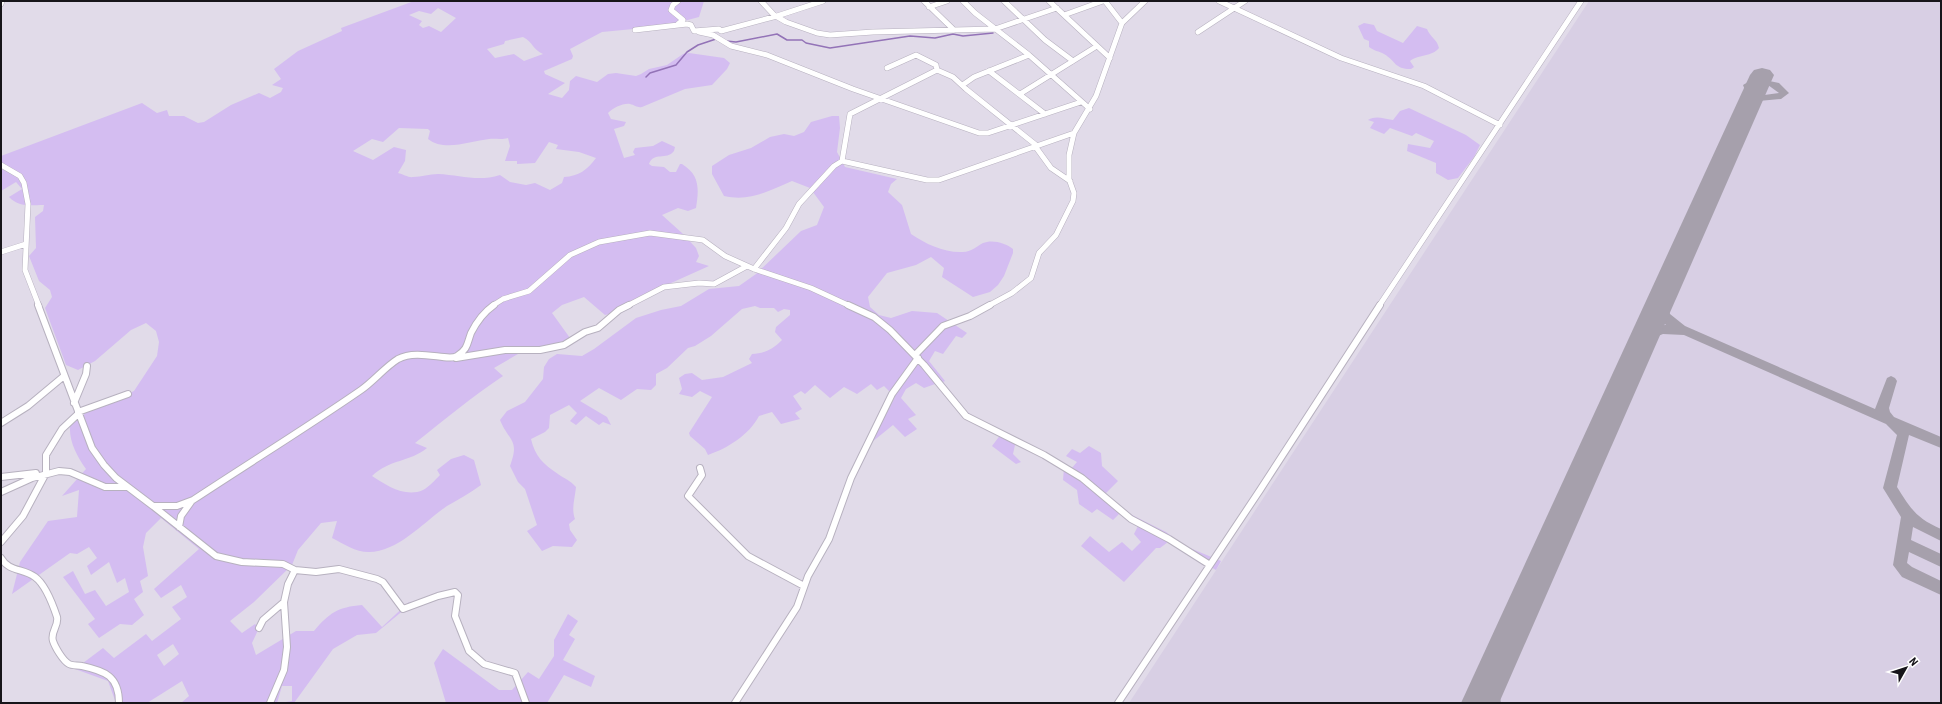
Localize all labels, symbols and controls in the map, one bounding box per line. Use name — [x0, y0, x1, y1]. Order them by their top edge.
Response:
north arrow — [1886, 648, 1926, 688]
text: N — [1906, 655, 1921, 669]

